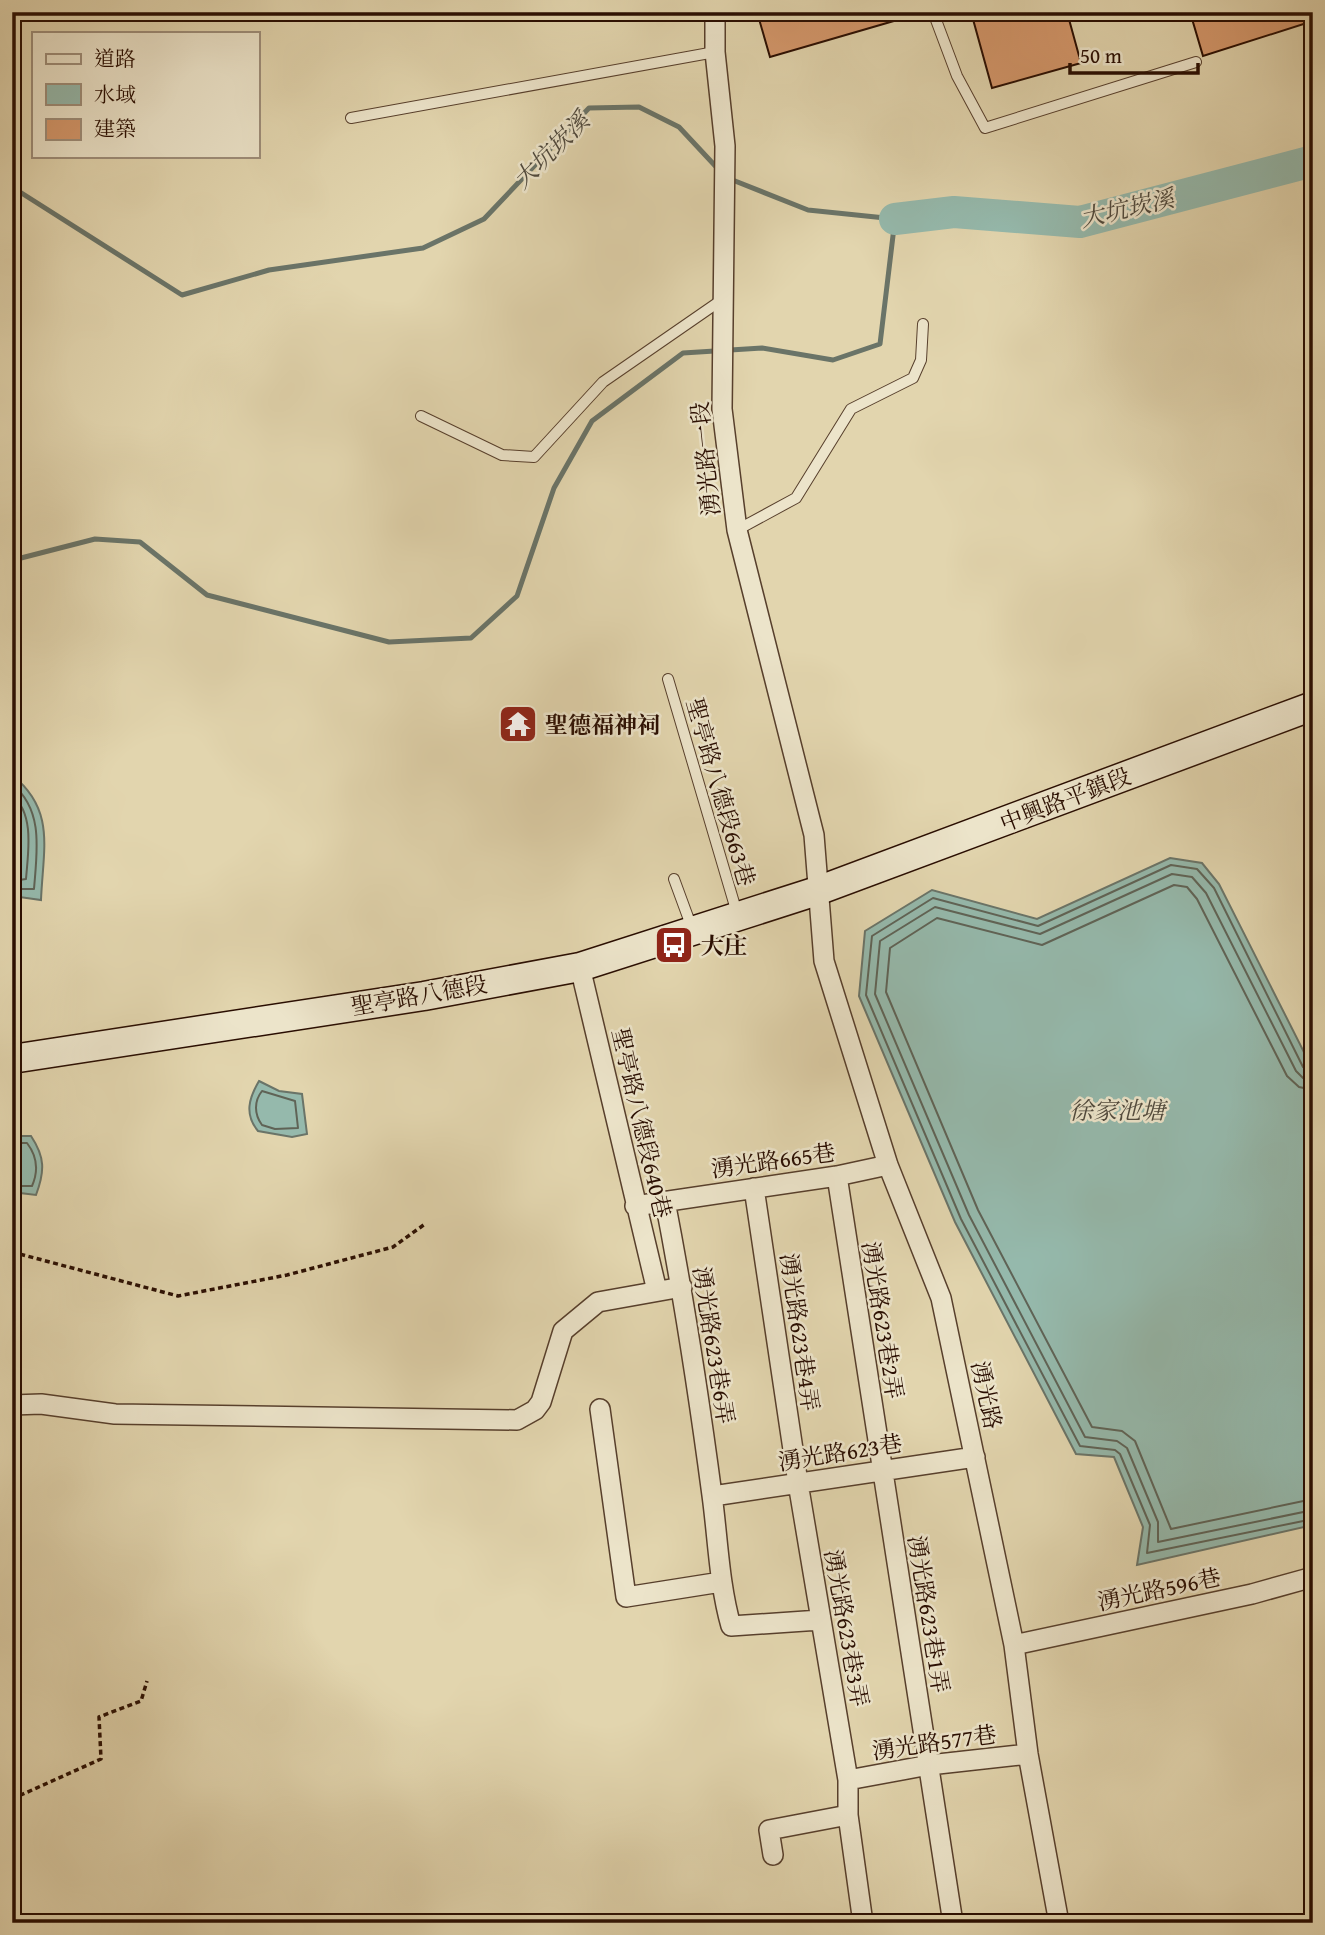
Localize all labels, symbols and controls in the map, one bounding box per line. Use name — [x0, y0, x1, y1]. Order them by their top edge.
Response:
legend — [32, 32, 259, 158]
scale bar — [1070, 32, 1197, 76]
text: 50 m — [1080, 40, 1122, 71]
text: 道路 — [94, 43, 136, 74]
text: 水域 — [94, 79, 136, 110]
water label: 大坑崁溪 — [505, 102, 599, 196]
text: 建築 — [94, 113, 136, 144]
water label: 大坑崁溪 — [1076, 179, 1181, 236]
street label: 湧光路一段 — [683, 400, 727, 518]
street label: 聖亭路八德段663巷 — [678, 694, 764, 890]
temple icon: 聖德福神祠 — [497, 703, 539, 745]
place label: 聖德福神祠 — [545, 708, 660, 741]
street label: 中興路平鎮段 — [995, 759, 1135, 839]
bus stop icon: 大庄 — [653, 924, 695, 966]
place label: 大庄 — [701, 929, 747, 962]
street label: 聖亭路八德段 — [348, 967, 490, 1023]
street label: 聖亭路八德段640巷 — [604, 1025, 680, 1221]
water label: 徐家池塘 — [1069, 1093, 1169, 1128]
street label: 湧光路665巷 — [709, 1135, 837, 1185]
street label: 湧光路623巷2弄 — [854, 1239, 912, 1401]
street label: 湧光路623巷4弄 — [773, 1251, 827, 1413]
street label: 湧光路623巷6弄 — [685, 1264, 743, 1426]
street label: 湧光路 — [964, 1358, 1010, 1432]
street label: 湧光路623巷 — [776, 1426, 904, 1478]
street label: 湧光路623巷1弄 — [900, 1533, 958, 1695]
street label: 湧光路623巷3弄 — [817, 1547, 877, 1709]
street label: 湧光路596巷 — [1094, 1560, 1224, 1618]
street label: 湧光路577巷 — [870, 1717, 998, 1767]

